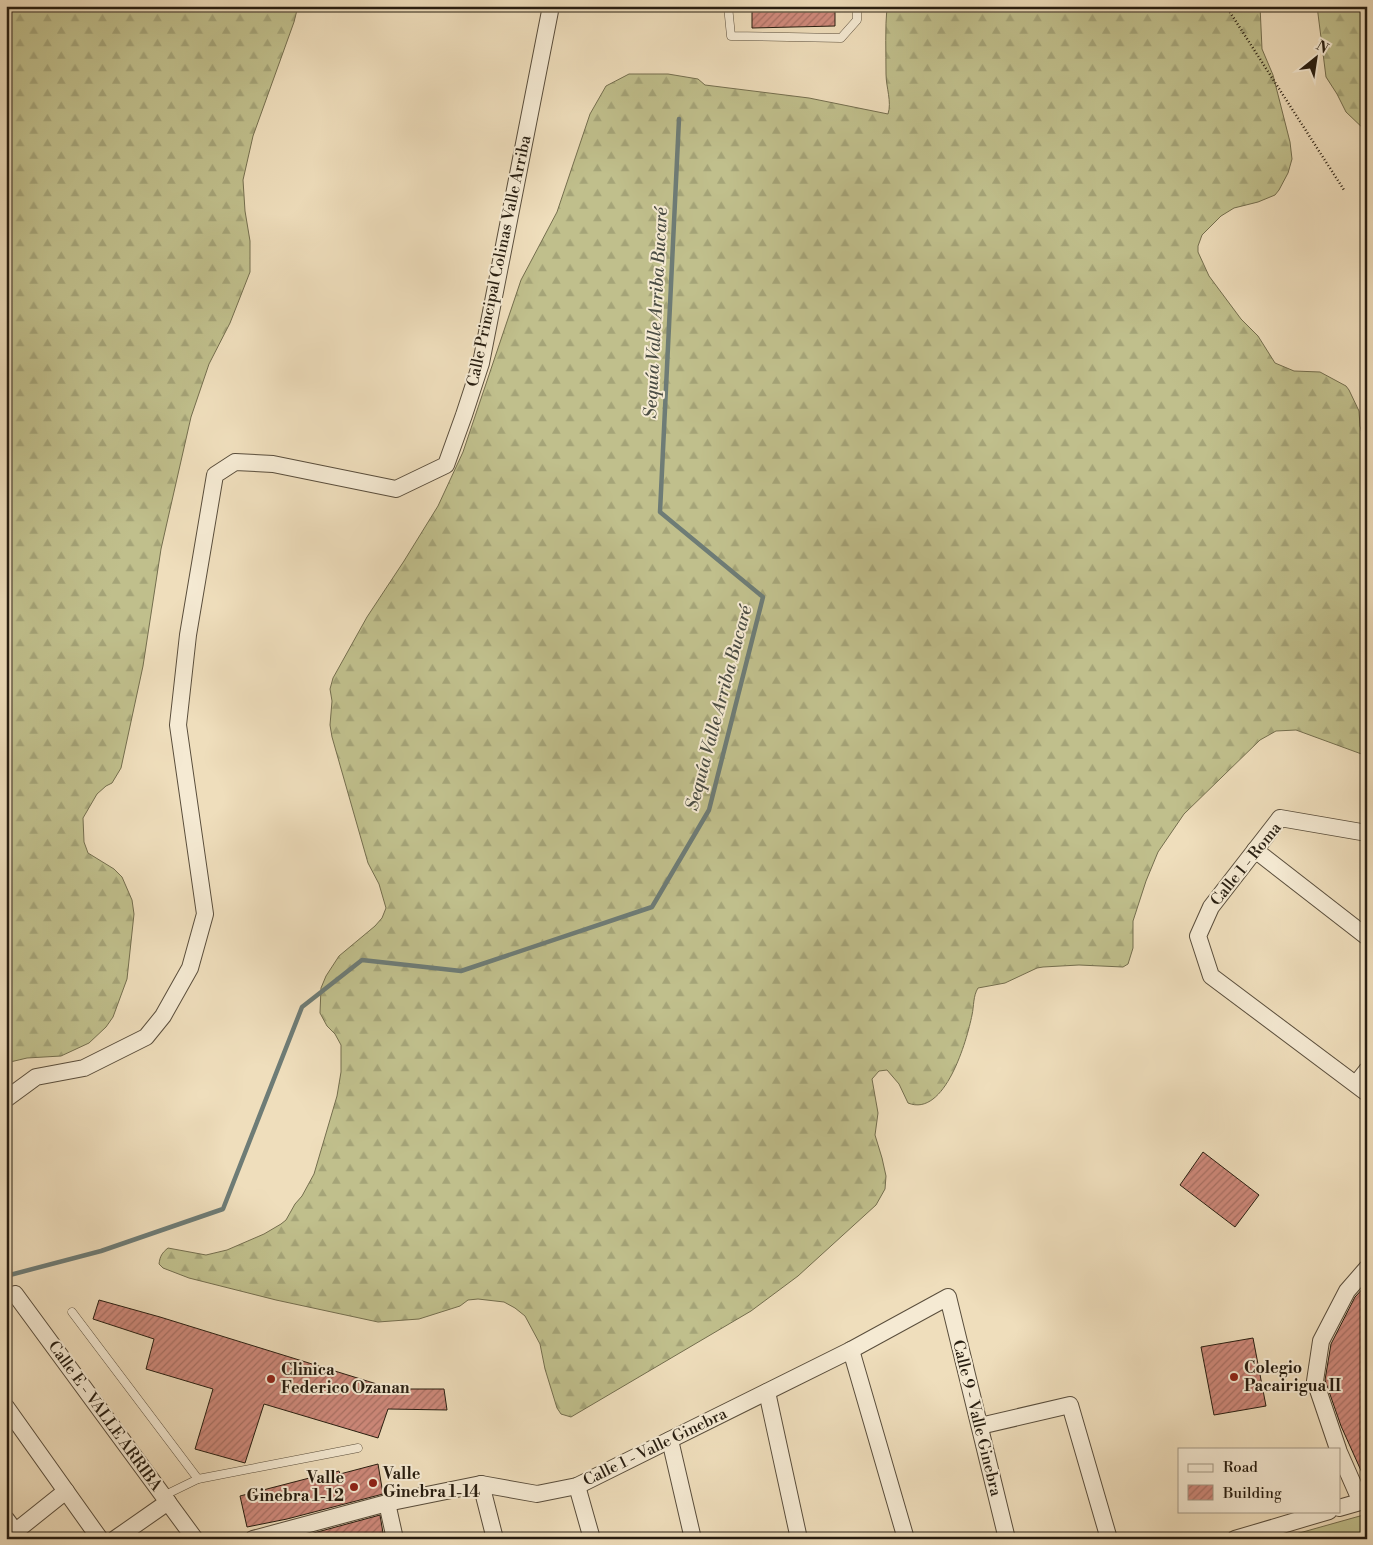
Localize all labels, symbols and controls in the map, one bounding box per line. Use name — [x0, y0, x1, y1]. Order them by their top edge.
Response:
north arrow — [1290, 32, 1340, 82]
text: N — [1313, 37, 1331, 58]
street label: Calle Principal Colinas Valle Arriba — [463, 133, 536, 389]
water label: Sequía Valle Arriba Bucaré — [639, 205, 673, 419]
water label: Sequía Valle Arriba Bucaré — [681, 601, 758, 813]
street label: Calle 1 - Roma — [1206, 817, 1286, 910]
street label: Calle E - VALLE ARRIBA — [44, 1337, 167, 1496]
street label: Calle 9 - Valle Ginebra — [948, 1338, 1006, 1499]
place label: Colegio Pacairigua II — [1244, 1358, 1341, 1396]
place label: Clinica Federico Ozanan — [281, 1360, 410, 1398]
marker: Colegio Pacairigua II — [1228, 1371, 1240, 1383]
marker: Clinica Federico Ozanan — [265, 1373, 277, 1385]
street label: Calle 1 - Valle Ginebra — [580, 1403, 731, 1491]
legend — [1178, 1448, 1340, 1512]
text: Road — [1223, 1458, 1258, 1477]
place label: Valle Ginebra 1-14 — [382, 1464, 480, 1502]
place label: Valle Ginebra 1-12 — [247, 1468, 344, 1506]
marker: Valle Ginebra 1-14 — [367, 1477, 379, 1489]
marker: Valle Ginebra 1-12 — [348, 1481, 360, 1493]
text: Building — [1222, 1484, 1282, 1503]

